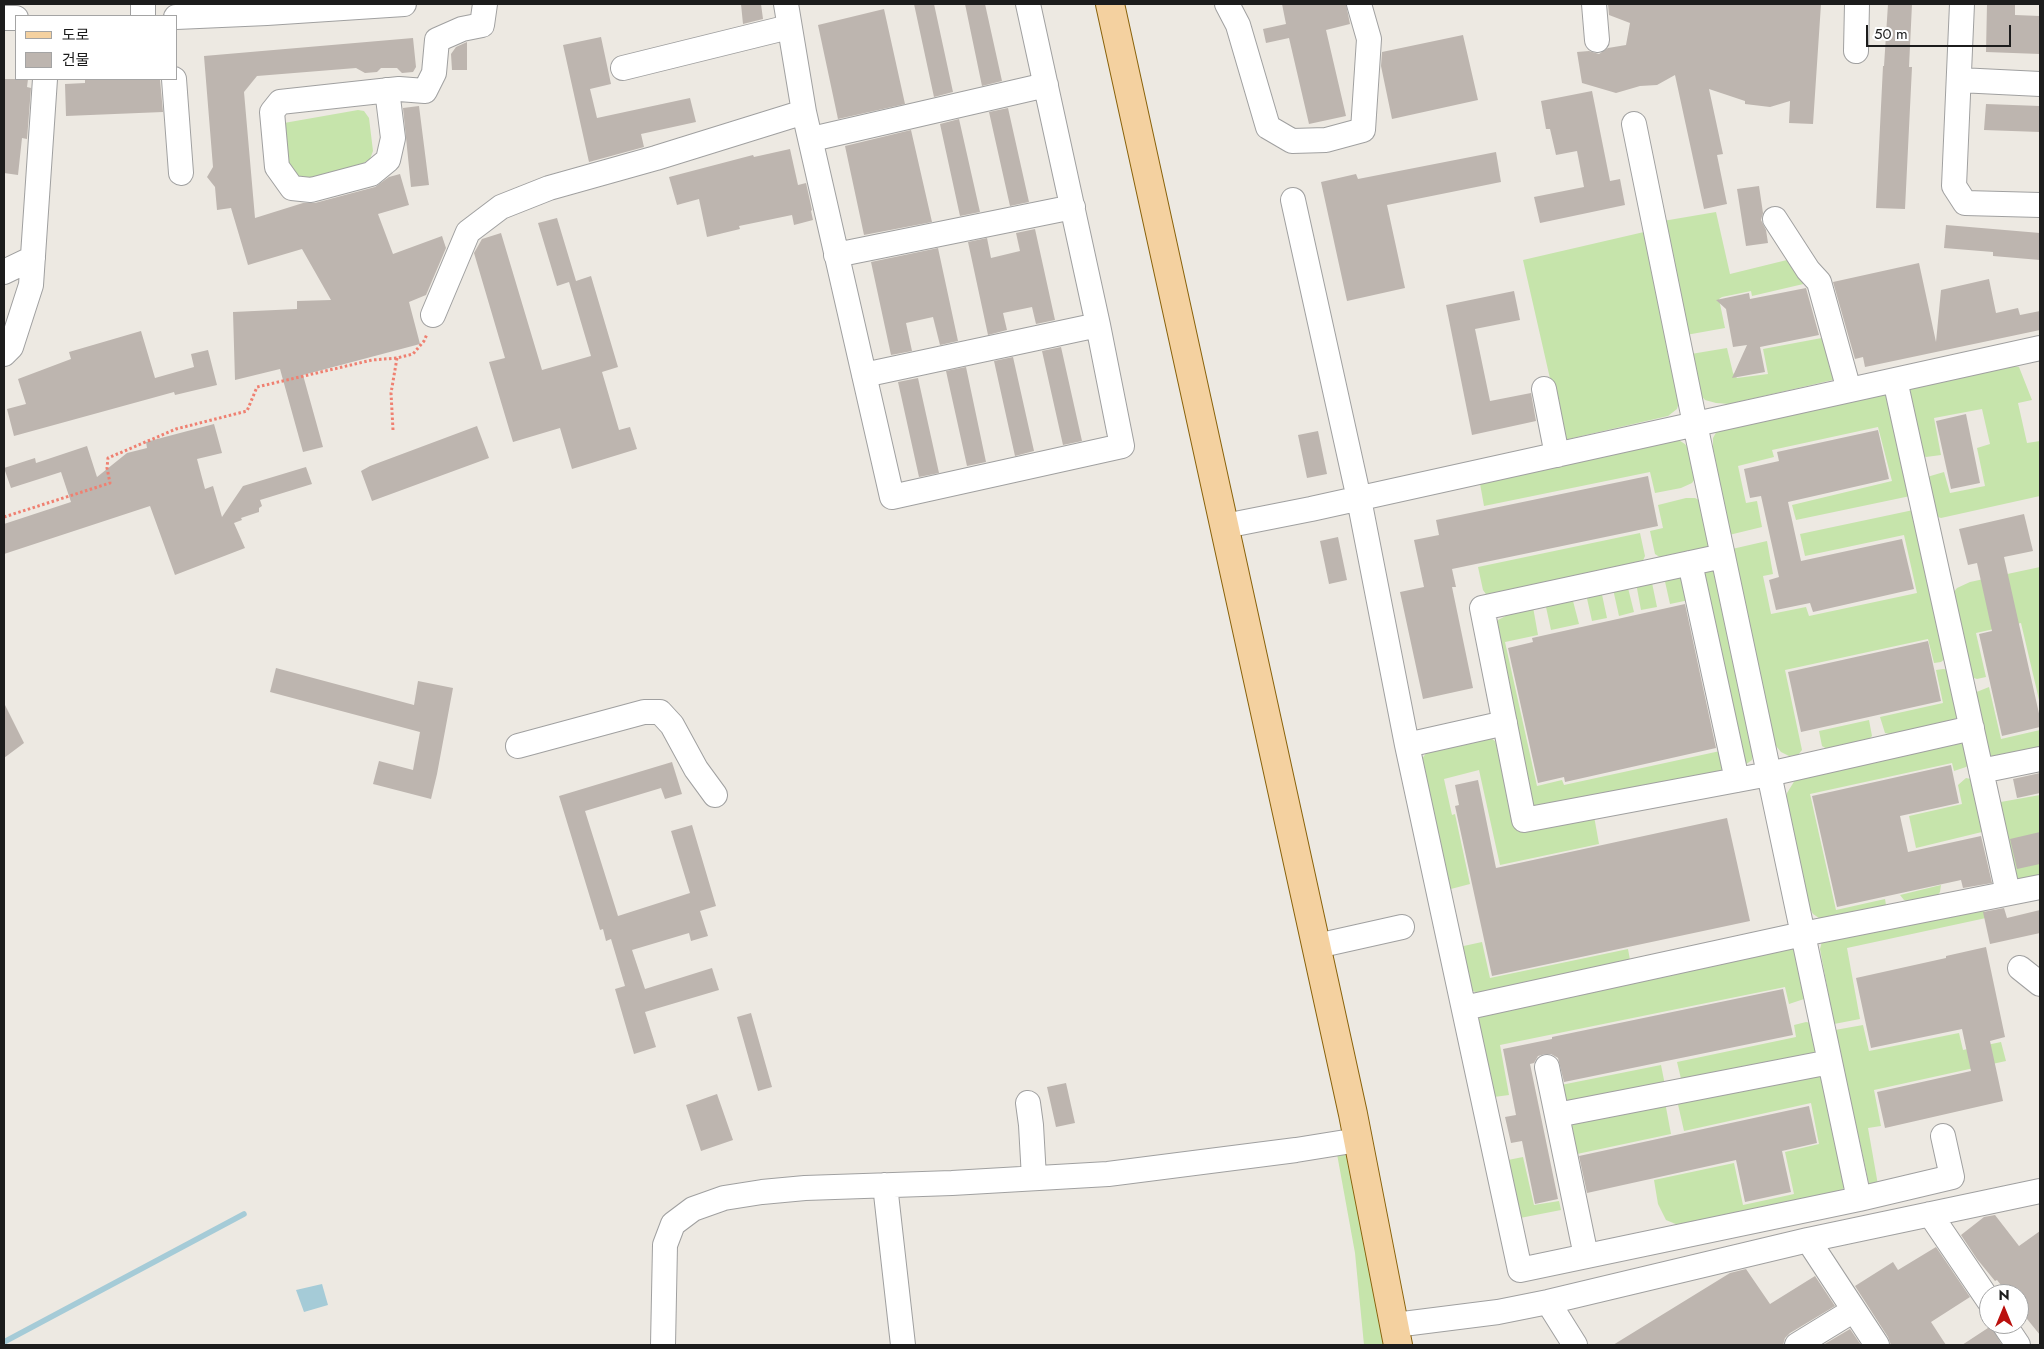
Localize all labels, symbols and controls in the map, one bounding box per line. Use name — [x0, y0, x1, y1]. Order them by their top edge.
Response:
legend — [15, 15, 178, 80]
scale bar — [1869, 15, 2014, 47]
text: 50 m — [1874, 23, 1908, 45]
text: 도로 — [62, 24, 90, 46]
text: 건물 — [62, 49, 90, 71]
north arrow — [1979, 1284, 2029, 1334]
text: N — [1998, 1285, 2010, 1305]

